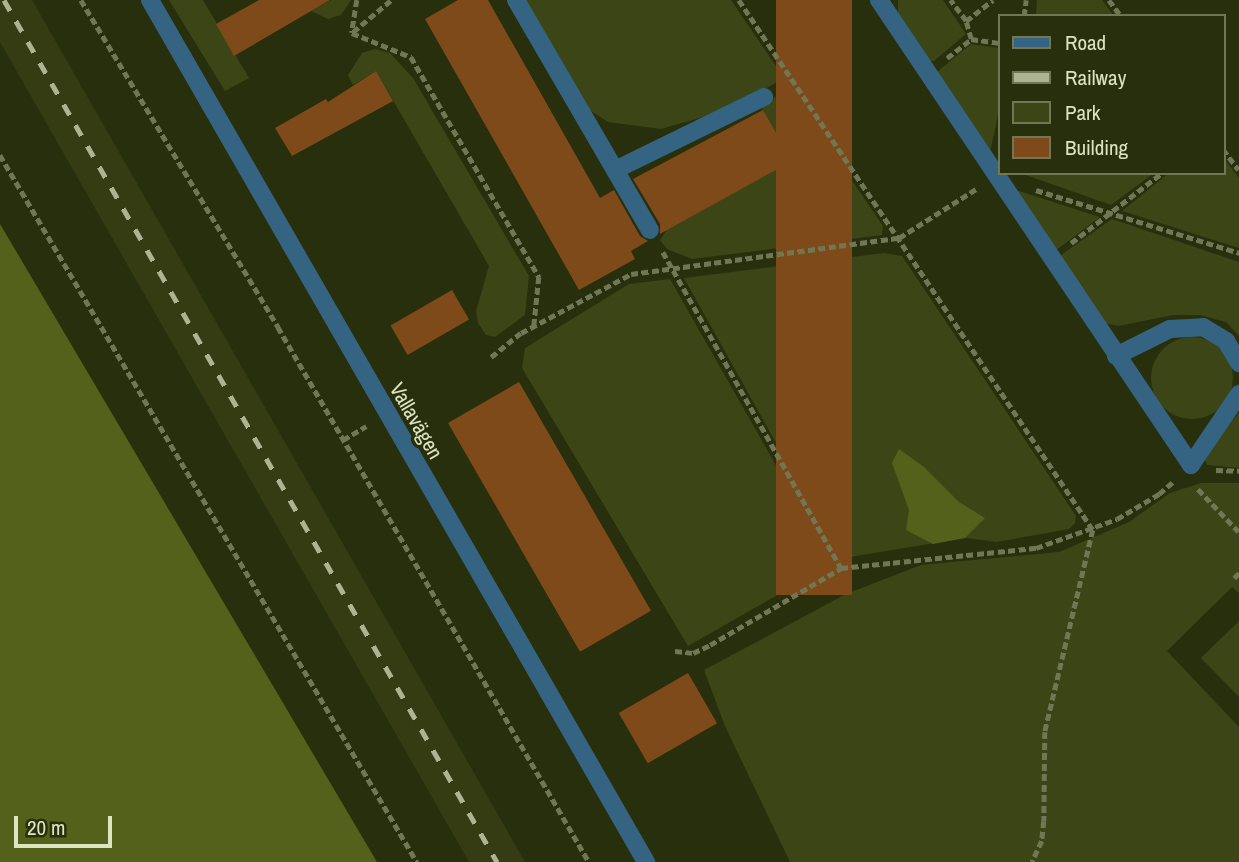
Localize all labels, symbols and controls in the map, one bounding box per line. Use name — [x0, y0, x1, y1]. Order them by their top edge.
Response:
legend — [998, 14, 1225, 175]
text: Road — [1065, 28, 1106, 57]
text: Railway — [1065, 63, 1126, 92]
text: Park — [1065, 98, 1100, 127]
text: Building — [1065, 133, 1128, 162]
street label: Vallavägen — [384, 378, 448, 464]
scale bar — [18, 802, 116, 846]
text: 20 m — [27, 813, 65, 842]

